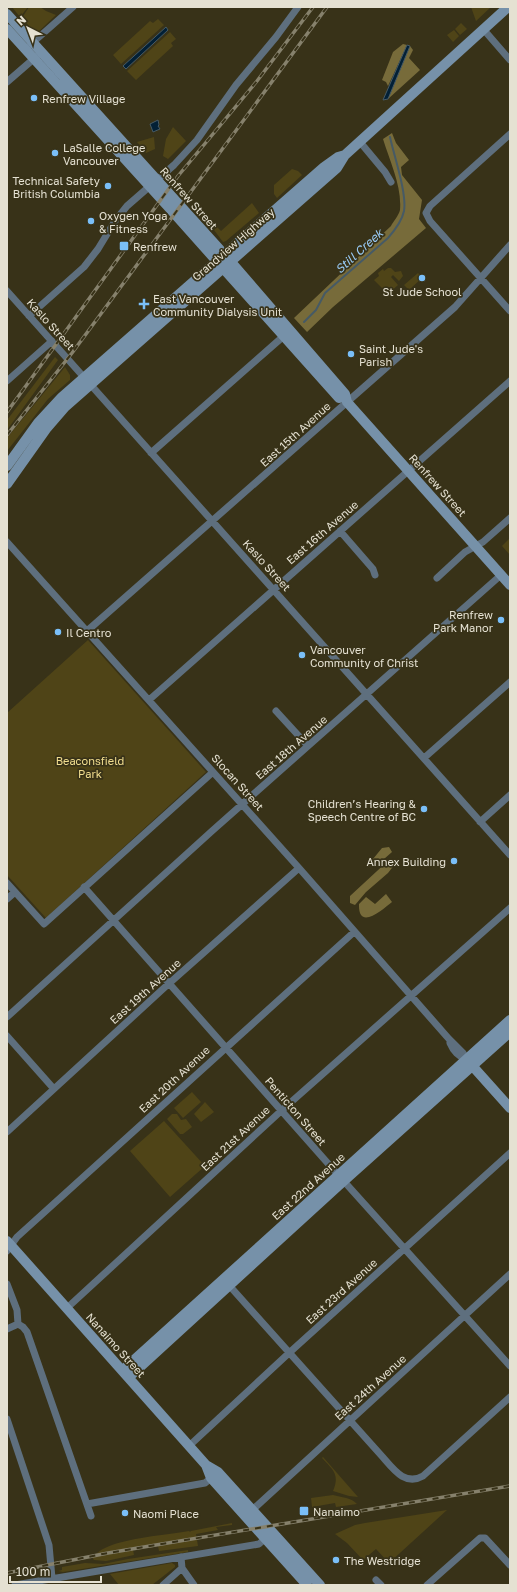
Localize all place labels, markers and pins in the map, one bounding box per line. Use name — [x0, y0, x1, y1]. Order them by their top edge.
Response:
place label: Renfrew Village — [42, 92, 125, 105]
marker: Renfrew Village — [29, 93, 39, 103]
place label: LaSalle College Vancouver — [63, 141, 145, 167]
marker: LaSalle College Vancouver — [50, 148, 60, 158]
place label: Technical Safety British Columbia — [13, 174, 100, 200]
marker: Technical Safety British Columbia — [103, 181, 113, 191]
place label: Oxygen Yoga & Fitness — [99, 209, 168, 235]
marker: Oxygen Yoga & Fitness — [86, 216, 96, 226]
marker: Renfrew — [118, 240, 130, 252]
place label: Renfrew — [133, 240, 177, 253]
marker: St Jude School — [417, 273, 427, 283]
place label: St Jude School — [382, 285, 462, 298]
place label: East Vancouver Community Dialysis Unit — [153, 292, 282, 318]
marker: East Vancouver Community Dialysis Unit — [138, 298, 150, 310]
place label: Saint Jude's Parish — [359, 342, 423, 368]
marker: Saint Jude's Parish — [346, 349, 356, 359]
place label: Renfrew Park Manor — [433, 608, 494, 634]
marker: Renfrew Park Manor — [496, 615, 506, 625]
place label: Il Centro — [66, 626, 112, 639]
marker: Il Centro — [53, 627, 63, 637]
place label: Vancouver Community of Christ — [310, 643, 418, 669]
marker: Vancouver Community of Christ — [297, 650, 307, 660]
place label: Children’s Hearing & Speech Centre of BC — [308, 797, 417, 823]
marker: Children’s Hearing & Speech Centre of BC — [419, 804, 429, 814]
place label: Annex Building — [367, 855, 446, 868]
marker: Annex Building — [449, 856, 459, 866]
marker: Nanaimo — [298, 1505, 310, 1517]
place label: Nanaimo — [313, 1505, 360, 1518]
place label: Naomi Place — [133, 1507, 199, 1520]
marker: Naomi Place — [120, 1508, 130, 1518]
place label: The Westridge — [344, 1554, 421, 1567]
marker: The Westridge — [331, 1555, 341, 1565]

